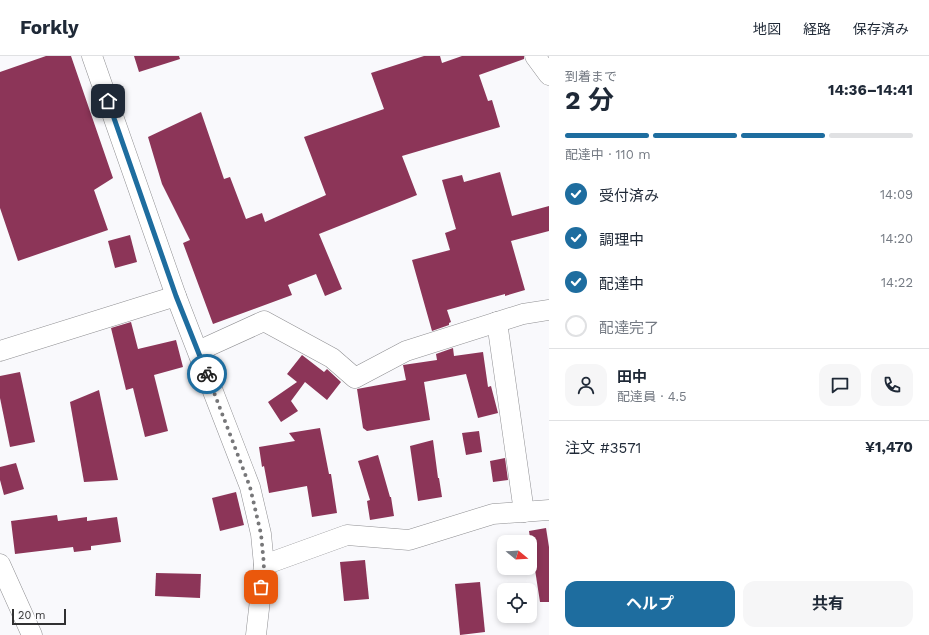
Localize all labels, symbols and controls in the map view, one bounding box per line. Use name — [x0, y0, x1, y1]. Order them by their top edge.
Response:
text: Forkly — [20, 16, 79, 39]
text: 地図 — [753, 21, 781, 37]
text: 経路 — [803, 21, 831, 37]
text: 保存済み — [853, 21, 909, 37]
text: 到着まで — [565, 69, 617, 84]
text: 14:36–14:41 — [828, 81, 913, 99]
pin — [91, 84, 125, 118]
text: 2 分 — [565, 85, 614, 115]
icon: home — [97, 90, 119, 112]
text: 配達中 · 110 m — [565, 147, 651, 162]
icon: check — [565, 183, 587, 205]
text: 受付済み — [599, 187, 659, 205]
text: 14:09 — [880, 187, 913, 202]
icon: check — [565, 227, 587, 249]
text: 調理中 — [599, 231, 644, 249]
text: 14:20 — [880, 231, 913, 246]
icon: check — [565, 271, 587, 293]
text: 配達中 — [599, 275, 644, 293]
text: 14:22 — [881, 275, 913, 290]
text: 配達完了 — [599, 319, 659, 337]
courier — [187, 354, 227, 394]
icon: bike — [196, 363, 218, 385]
button: person — [565, 364, 607, 406]
button: chat — [819, 364, 861, 406]
button: phone — [871, 364, 913, 406]
text: 田中 — [617, 368, 647, 386]
text: 配達員 · 4.5 — [617, 389, 687, 404]
text: ¥1,470 — [865, 438, 913, 456]
text: 注文 #3571 — [565, 439, 641, 457]
north arrow — [497, 535, 537, 575]
map controls — [497, 535, 537, 623]
pin — [244, 570, 278, 604]
icon: bag — [250, 576, 272, 598]
button: ヘルプ — [565, 581, 735, 627]
button: 共有 — [743, 581, 913, 627]
button: locate — [497, 583, 537, 623]
scale bar — [12, 607, 66, 626]
text: 20 m — [18, 609, 46, 622]

